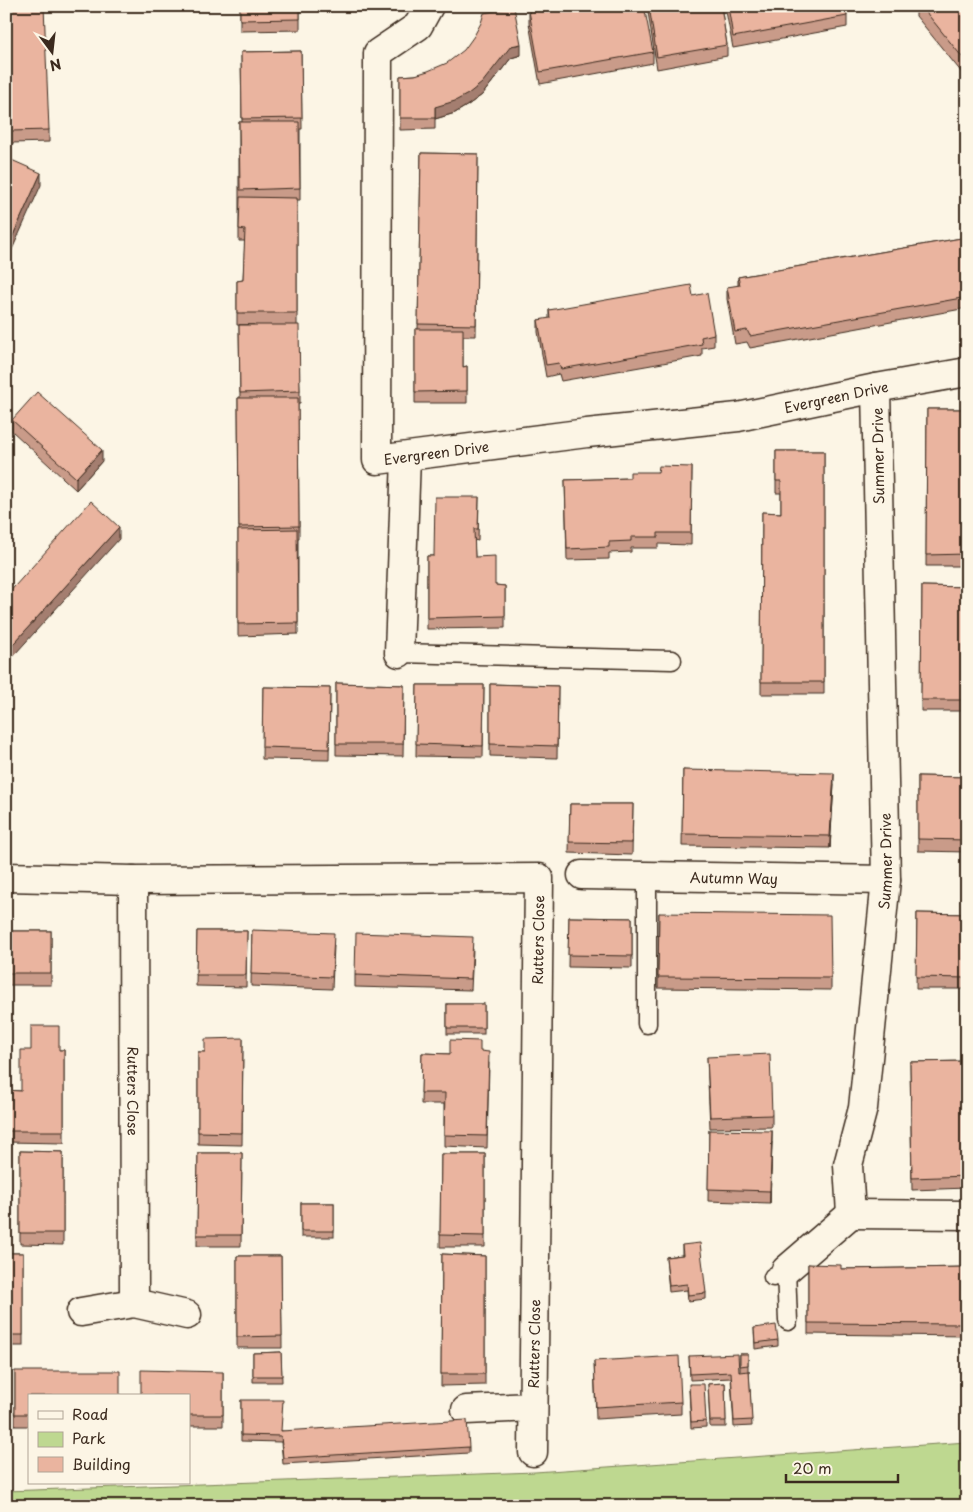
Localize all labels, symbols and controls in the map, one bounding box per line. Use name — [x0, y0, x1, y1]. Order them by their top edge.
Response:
north arrow — [28, 28, 78, 78]
text: N — [47, 53, 64, 77]
street label: Evergreen Drive — [782, 376, 890, 418]
street label: Summer Drive — [867, 408, 889, 504]
street label: Evergreen Drive — [383, 435, 490, 470]
street label: Summer Drive — [873, 813, 896, 910]
street label: Autumn Way — [690, 866, 778, 889]
street label: Rutters Close — [527, 895, 549, 985]
street label: Rutters Close — [123, 1046, 144, 1136]
street label: Rutters Close — [523, 1299, 545, 1389]
legend — [28, 1394, 190, 1484]
text: Road — [72, 1402, 108, 1425]
text: Park — [72, 1426, 106, 1449]
text: Building — [72, 1452, 131, 1475]
scale bar — [786, 1452, 898, 1484]
text: 20 m — [793, 1456, 832, 1479]

